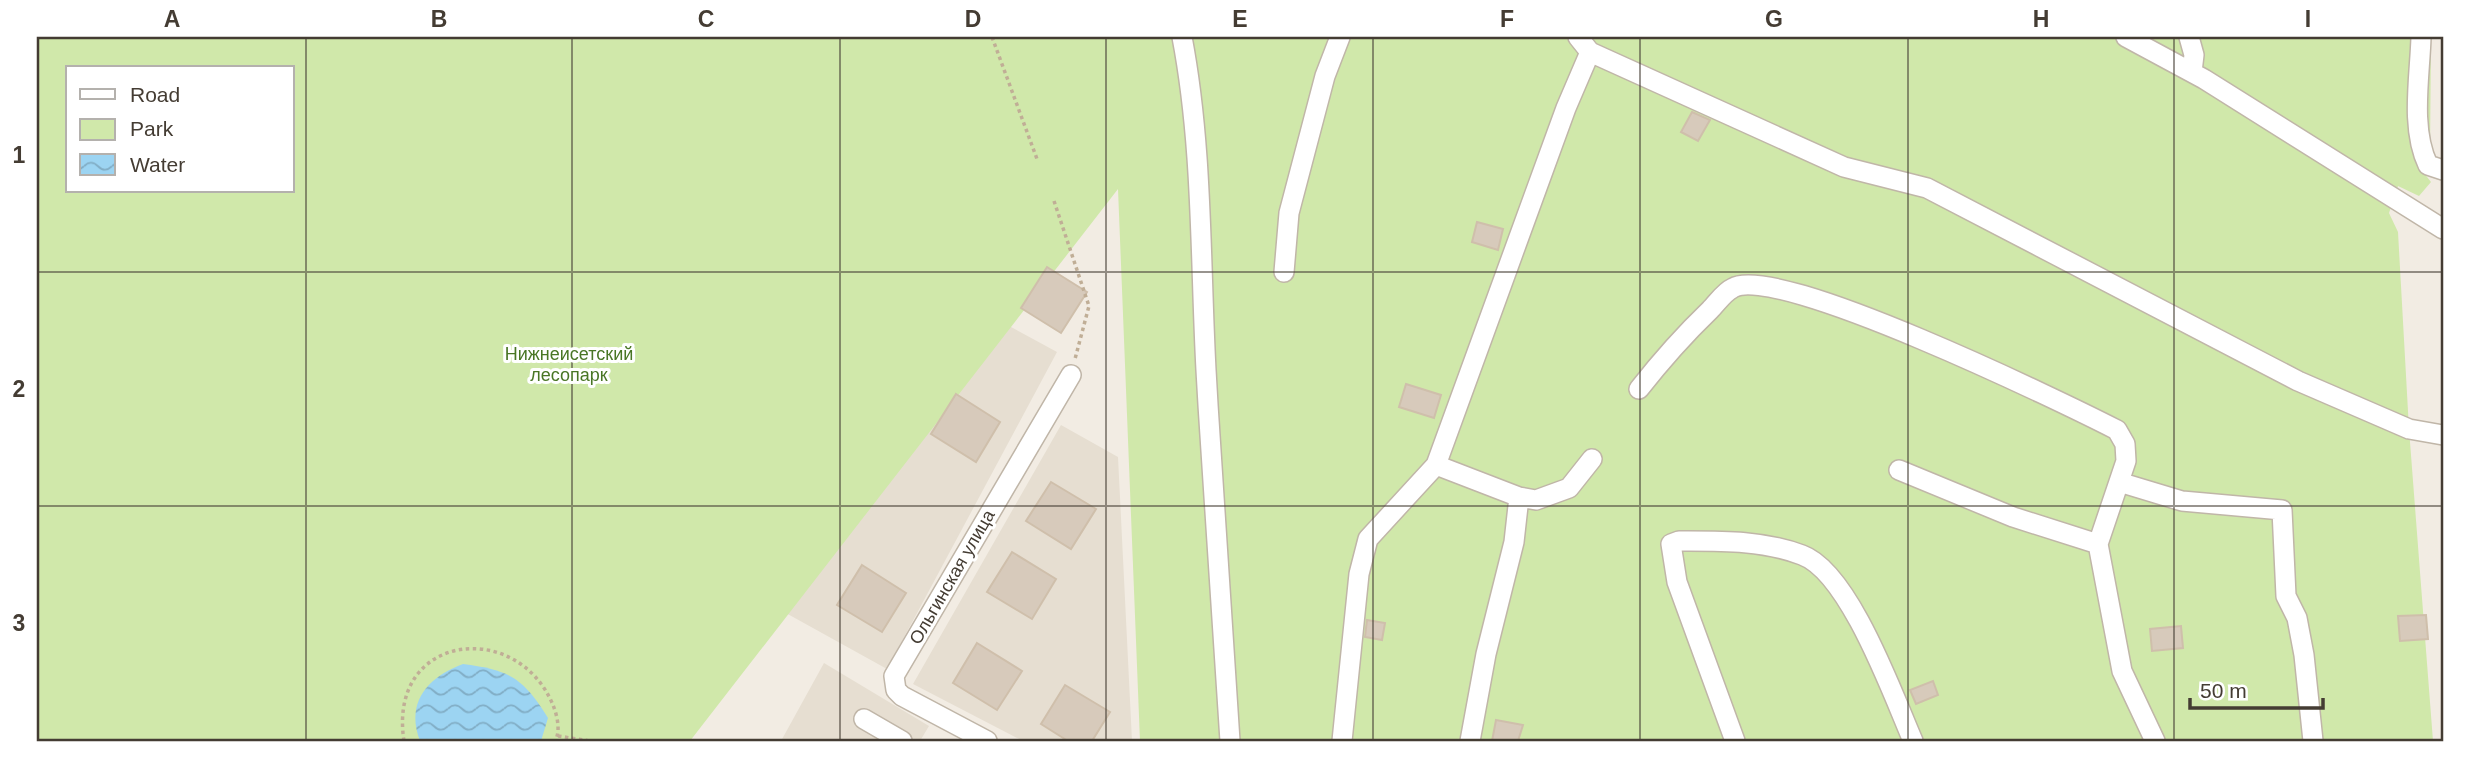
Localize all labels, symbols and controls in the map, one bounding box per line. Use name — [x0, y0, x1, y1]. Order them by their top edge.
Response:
text: A — [164, 6, 180, 32]
text: B — [431, 6, 447, 32]
text: C — [698, 6, 714, 32]
text: D — [965, 6, 981, 32]
text: E — [1232, 6, 1248, 32]
text: F — [1500, 6, 1514, 32]
text: G — [1765, 6, 1783, 32]
text: H — [2033, 6, 2049, 32]
text: I — [2305, 6, 2311, 32]
legend — [66, 66, 294, 192]
text: Road — [130, 83, 180, 106]
text: Park — [130, 117, 174, 140]
text: 1 — [13, 142, 26, 168]
text: Water — [130, 153, 185, 176]
park label: Нижнеисетский лесопарк — [505, 344, 633, 385]
text: 2 — [13, 376, 25, 402]
street label: Ольгинская улица — [905, 505, 999, 648]
text: 3 — [13, 610, 25, 636]
scale bar — [2190, 666, 2322, 710]
text: 50 m — [2200, 679, 2247, 702]

